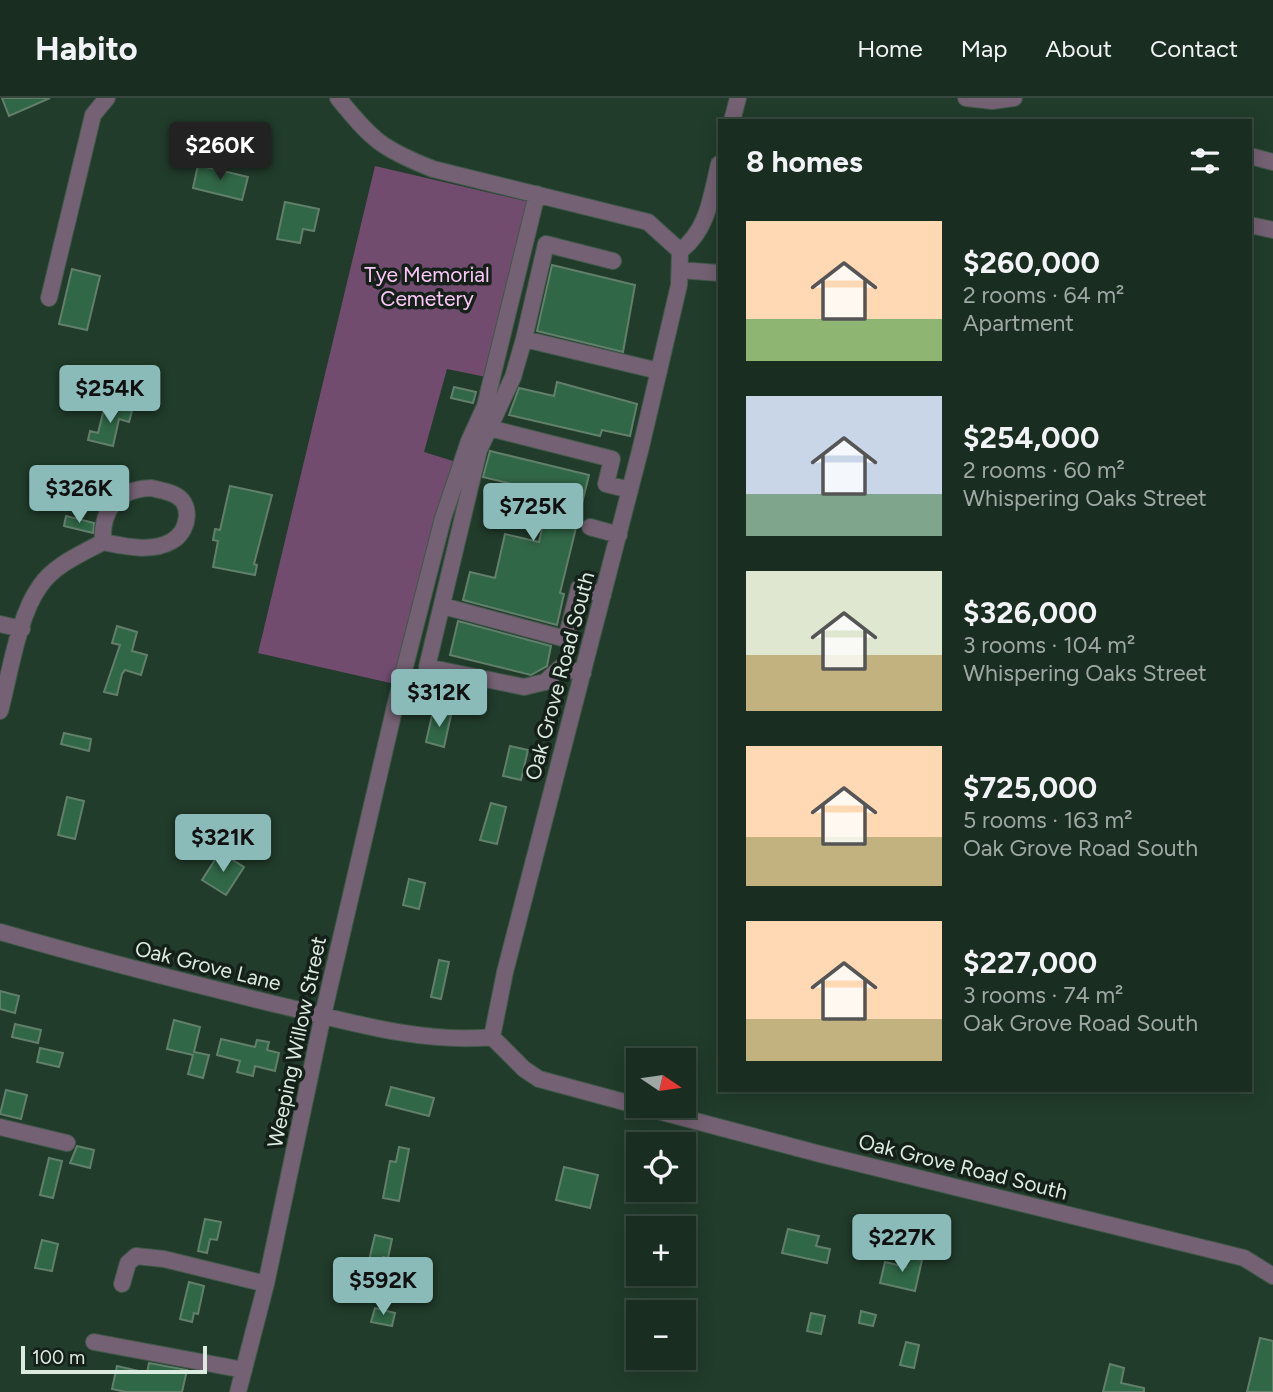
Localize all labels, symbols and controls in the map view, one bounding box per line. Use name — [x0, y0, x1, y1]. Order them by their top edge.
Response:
text: Habito — [35, 29, 138, 68]
text: Home — [857, 34, 923, 63]
text: Map — [961, 34, 1007, 63]
text: About — [1045, 34, 1112, 63]
text: Contact — [1150, 34, 1238, 63]
pin: $260K — [171, 122, 269, 182]
text: $260K — [185, 131, 255, 159]
icon: filters — [1186, 142, 1224, 180]
text: 8 homes — [746, 143, 863, 180]
text: $260,000 — [963, 244, 1100, 281]
icon: home — [802, 249, 886, 333]
park label: Tye Memorial Cemetery — [364, 262, 490, 311]
text: 2 rooms · 64 m² — [963, 281, 1124, 309]
text: Apartment — [963, 309, 1074, 337]
pin: $254K — [61, 366, 159, 425]
text: $254K — [75, 374, 145, 402]
text: $254,000 — [963, 419, 1099, 456]
icon: home — [802, 424, 886, 508]
text: 2 rooms · 60 m² — [963, 456, 1125, 484]
pin: $326K — [30, 466, 128, 525]
text: $326K — [45, 474, 113, 502]
pin: $725K — [484, 484, 582, 543]
text: Whispering Oaks Street — [963, 484, 1207, 512]
text: $725K — [499, 492, 567, 520]
street label: Oak Grove Road South — [520, 569, 599, 783]
text: $326,000 — [963, 594, 1097, 631]
icon: home — [802, 599, 886, 683]
text: 3 rooms · 104 m² — [963, 631, 1135, 659]
text: Whispering Oaks Street — [963, 659, 1207, 687]
pin: $312K — [390, 670, 488, 729]
text: $312K — [407, 678, 471, 706]
text: $725,000 — [963, 769, 1097, 806]
icon: home — [802, 774, 886, 858]
text: 5 rooms · 163 m² — [963, 806, 1132, 834]
pin: $321K — [174, 814, 272, 874]
text: $321K — [191, 823, 255, 851]
text: Oak Grove Road South — [963, 834, 1198, 862]
street label: Weeping Willow Street — [262, 934, 331, 1150]
street label: Oak Grove Lane — [133, 935, 284, 996]
text: $227,000 — [963, 944, 1097, 981]
icon: home — [802, 949, 886, 1033]
text: 3 rooms · 74 m² — [963, 981, 1123, 1009]
text: Oak Grove Road South — [963, 1009, 1198, 1037]
north arrow — [626, 1048, 696, 1118]
map controls — [626, 1048, 696, 1370]
street label: Oak Grove Road South — [856, 1128, 1070, 1205]
button: locate — [626, 1132, 696, 1202]
pin: $227K — [853, 1214, 951, 1274]
button: + — [626, 1216, 696, 1286]
text: $227K — [868, 1223, 936, 1251]
pin: $592K — [334, 1258, 432, 1317]
text: $592K — [349, 1266, 417, 1294]
button: − — [626, 1300, 696, 1370]
scale bar — [21, 1343, 206, 1375]
text: 100 m — [32, 1346, 85, 1369]

